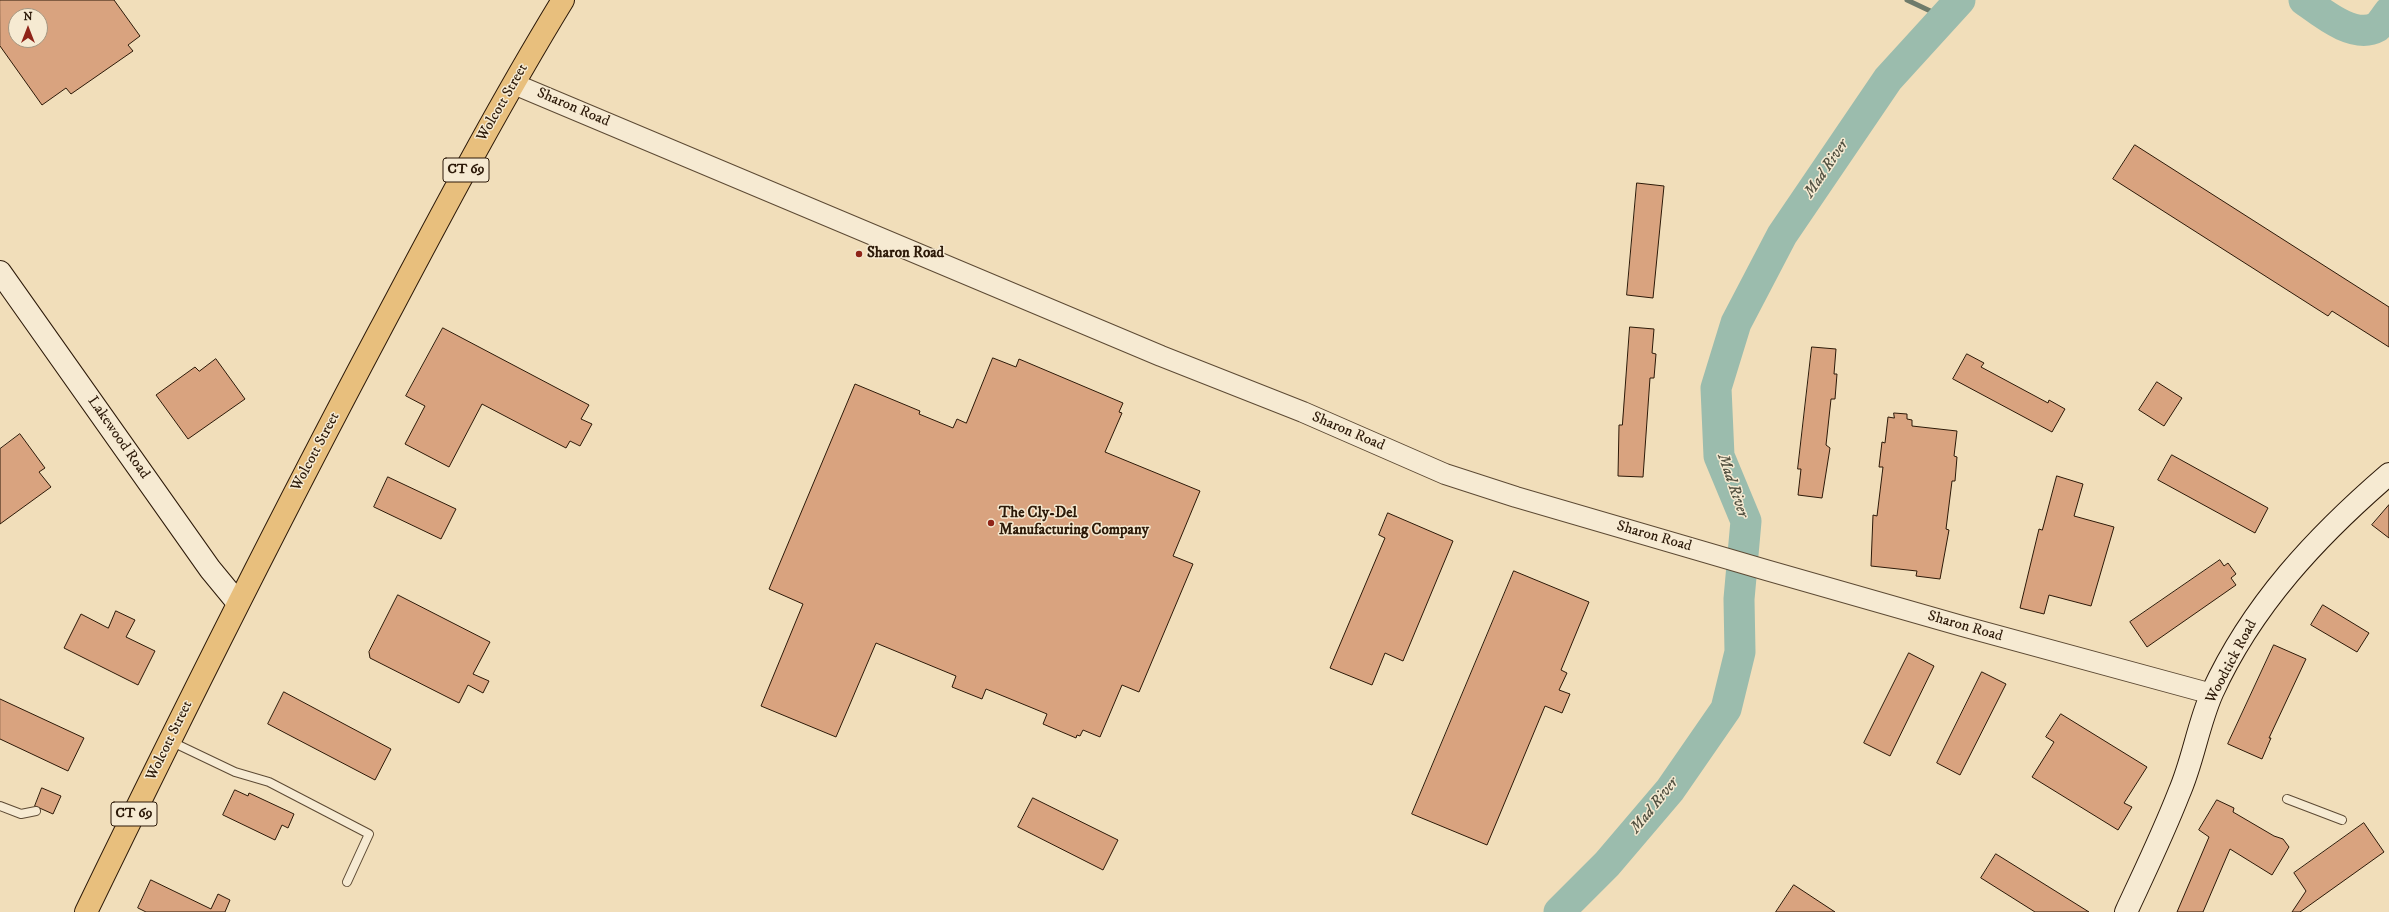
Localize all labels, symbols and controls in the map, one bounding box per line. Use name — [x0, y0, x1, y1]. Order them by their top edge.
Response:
north arrow — [8, 8, 48, 48]
text: N — [23, 10, 33, 24]
street label: Wolcott Street — [474, 61, 532, 145]
street label: Sharon Road — [534, 85, 612, 131]
water label: Mad River — [1801, 136, 1853, 202]
road number: CT 69 — [443, 158, 489, 182]
place label: Sharon Road — [867, 245, 944, 263]
marker: Sharon Road — [854, 249, 864, 259]
street label: Lakewood Road — [83, 393, 153, 483]
street label: Wolcott Street — [288, 409, 344, 495]
street label: Sharon Road — [1309, 409, 1387, 455]
water label: Mad River — [1712, 452, 1752, 520]
place label: The Cly-Del Manufacturing Company — [999, 505, 1149, 540]
marker: The Cly-Del Manufacturing Company — [986, 518, 996, 528]
street label: Sharon Road — [1614, 518, 1694, 556]
street label: Sharon Road — [1925, 608, 2005, 646]
street label: Woodtick Road — [2202, 617, 2262, 707]
street label: Wolcott Street — [143, 698, 197, 784]
water label: Mad River — [1627, 774, 1683, 838]
road number: CT 69 — [111, 802, 157, 826]

